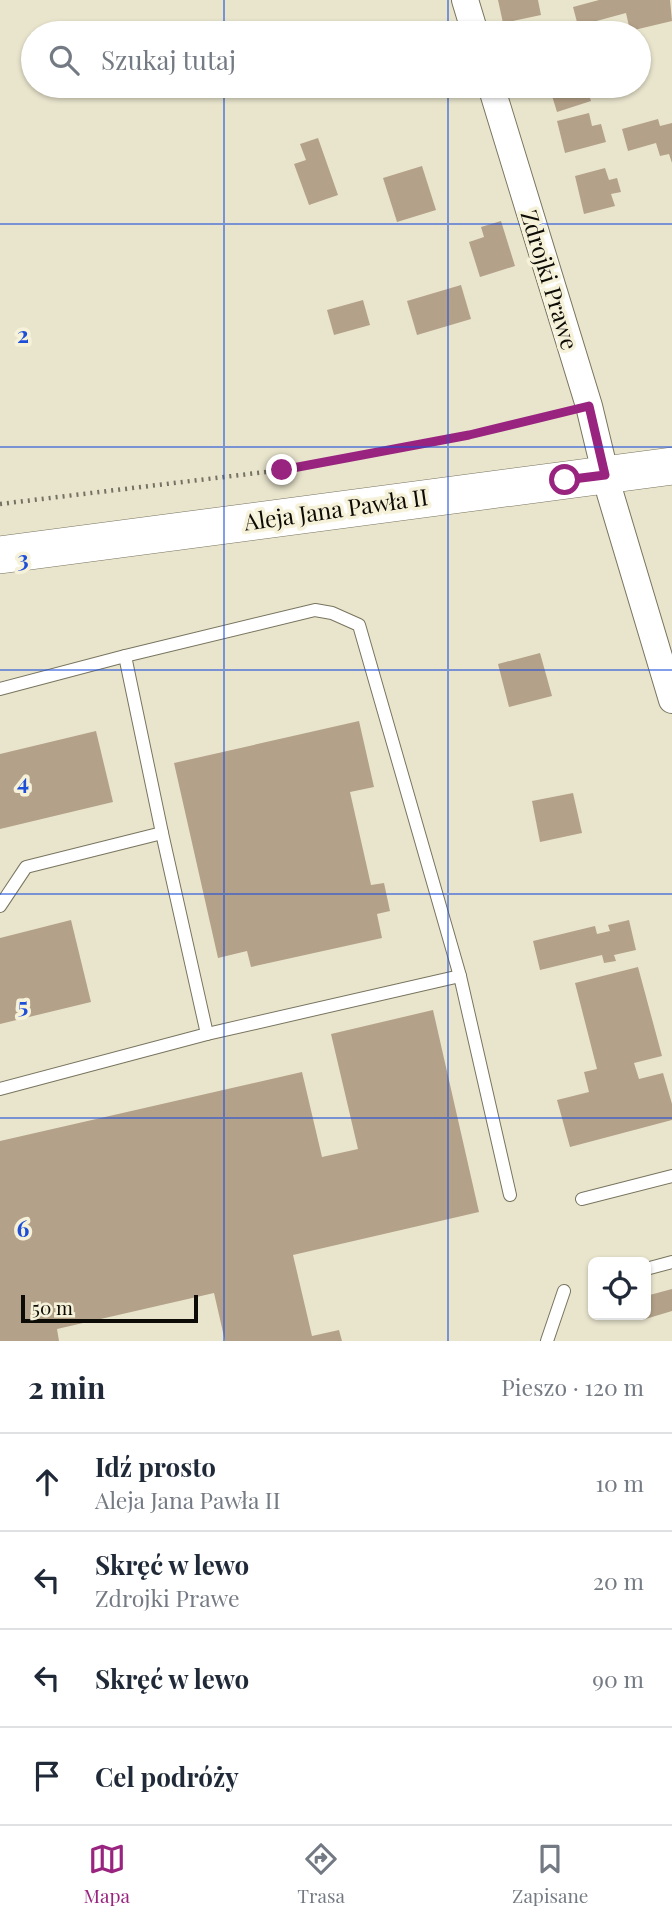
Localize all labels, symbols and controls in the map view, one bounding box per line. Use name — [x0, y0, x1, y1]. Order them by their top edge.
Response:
search box — [21, 21, 651, 98]
icon: search — [45, 41, 83, 79]
text: Szukaj tutaj — [101, 42, 236, 77]
street label: Zdrojki Prawe — [514, 206, 586, 353]
text: 2 — [17, 318, 29, 349]
route end — [266, 454, 297, 485]
route start — [549, 464, 580, 495]
street label: Aleja Jana Pawła II — [241, 480, 430, 537]
text: 3 — [17, 542, 29, 573]
text: 4 — [17, 765, 29, 796]
text: 5 — [18, 989, 28, 1020]
text: 6 — [17, 1212, 30, 1243]
map controls — [588, 1257, 651, 1320]
button: locate — [588, 1257, 651, 1320]
scale bar — [21, 1292, 198, 1324]
text: 50 m — [32, 1294, 73, 1320]
text: 2 min — [28, 1367, 105, 1407]
text: Pieszo · 120 m — [501, 1371, 644, 1402]
text: Idź prosto — [95, 1449, 216, 1484]
icon: ahead — [28, 1463, 66, 1501]
text: 10 m — [596, 1467, 644, 1498]
text: Aleja Jana Pawła II — [95, 1484, 280, 1515]
text: Skręć w lewo — [95, 1547, 249, 1582]
icon: left — [28, 1561, 66, 1599]
text: 20 m — [593, 1565, 644, 1596]
text: Zdrojki Prawe — [95, 1582, 240, 1613]
icon: left — [28, 1659, 66, 1697]
text: Skręć w lewo — [95, 1661, 249, 1696]
text: 90 m — [592, 1663, 644, 1694]
icon: arrive — [28, 1757, 66, 1795]
text: Cel podróży — [95, 1759, 239, 1794]
tab: Mapa — [84, 1840, 130, 1908]
tab: Trasa — [297, 1840, 345, 1908]
tab: Zapisane — [512, 1840, 588, 1908]

